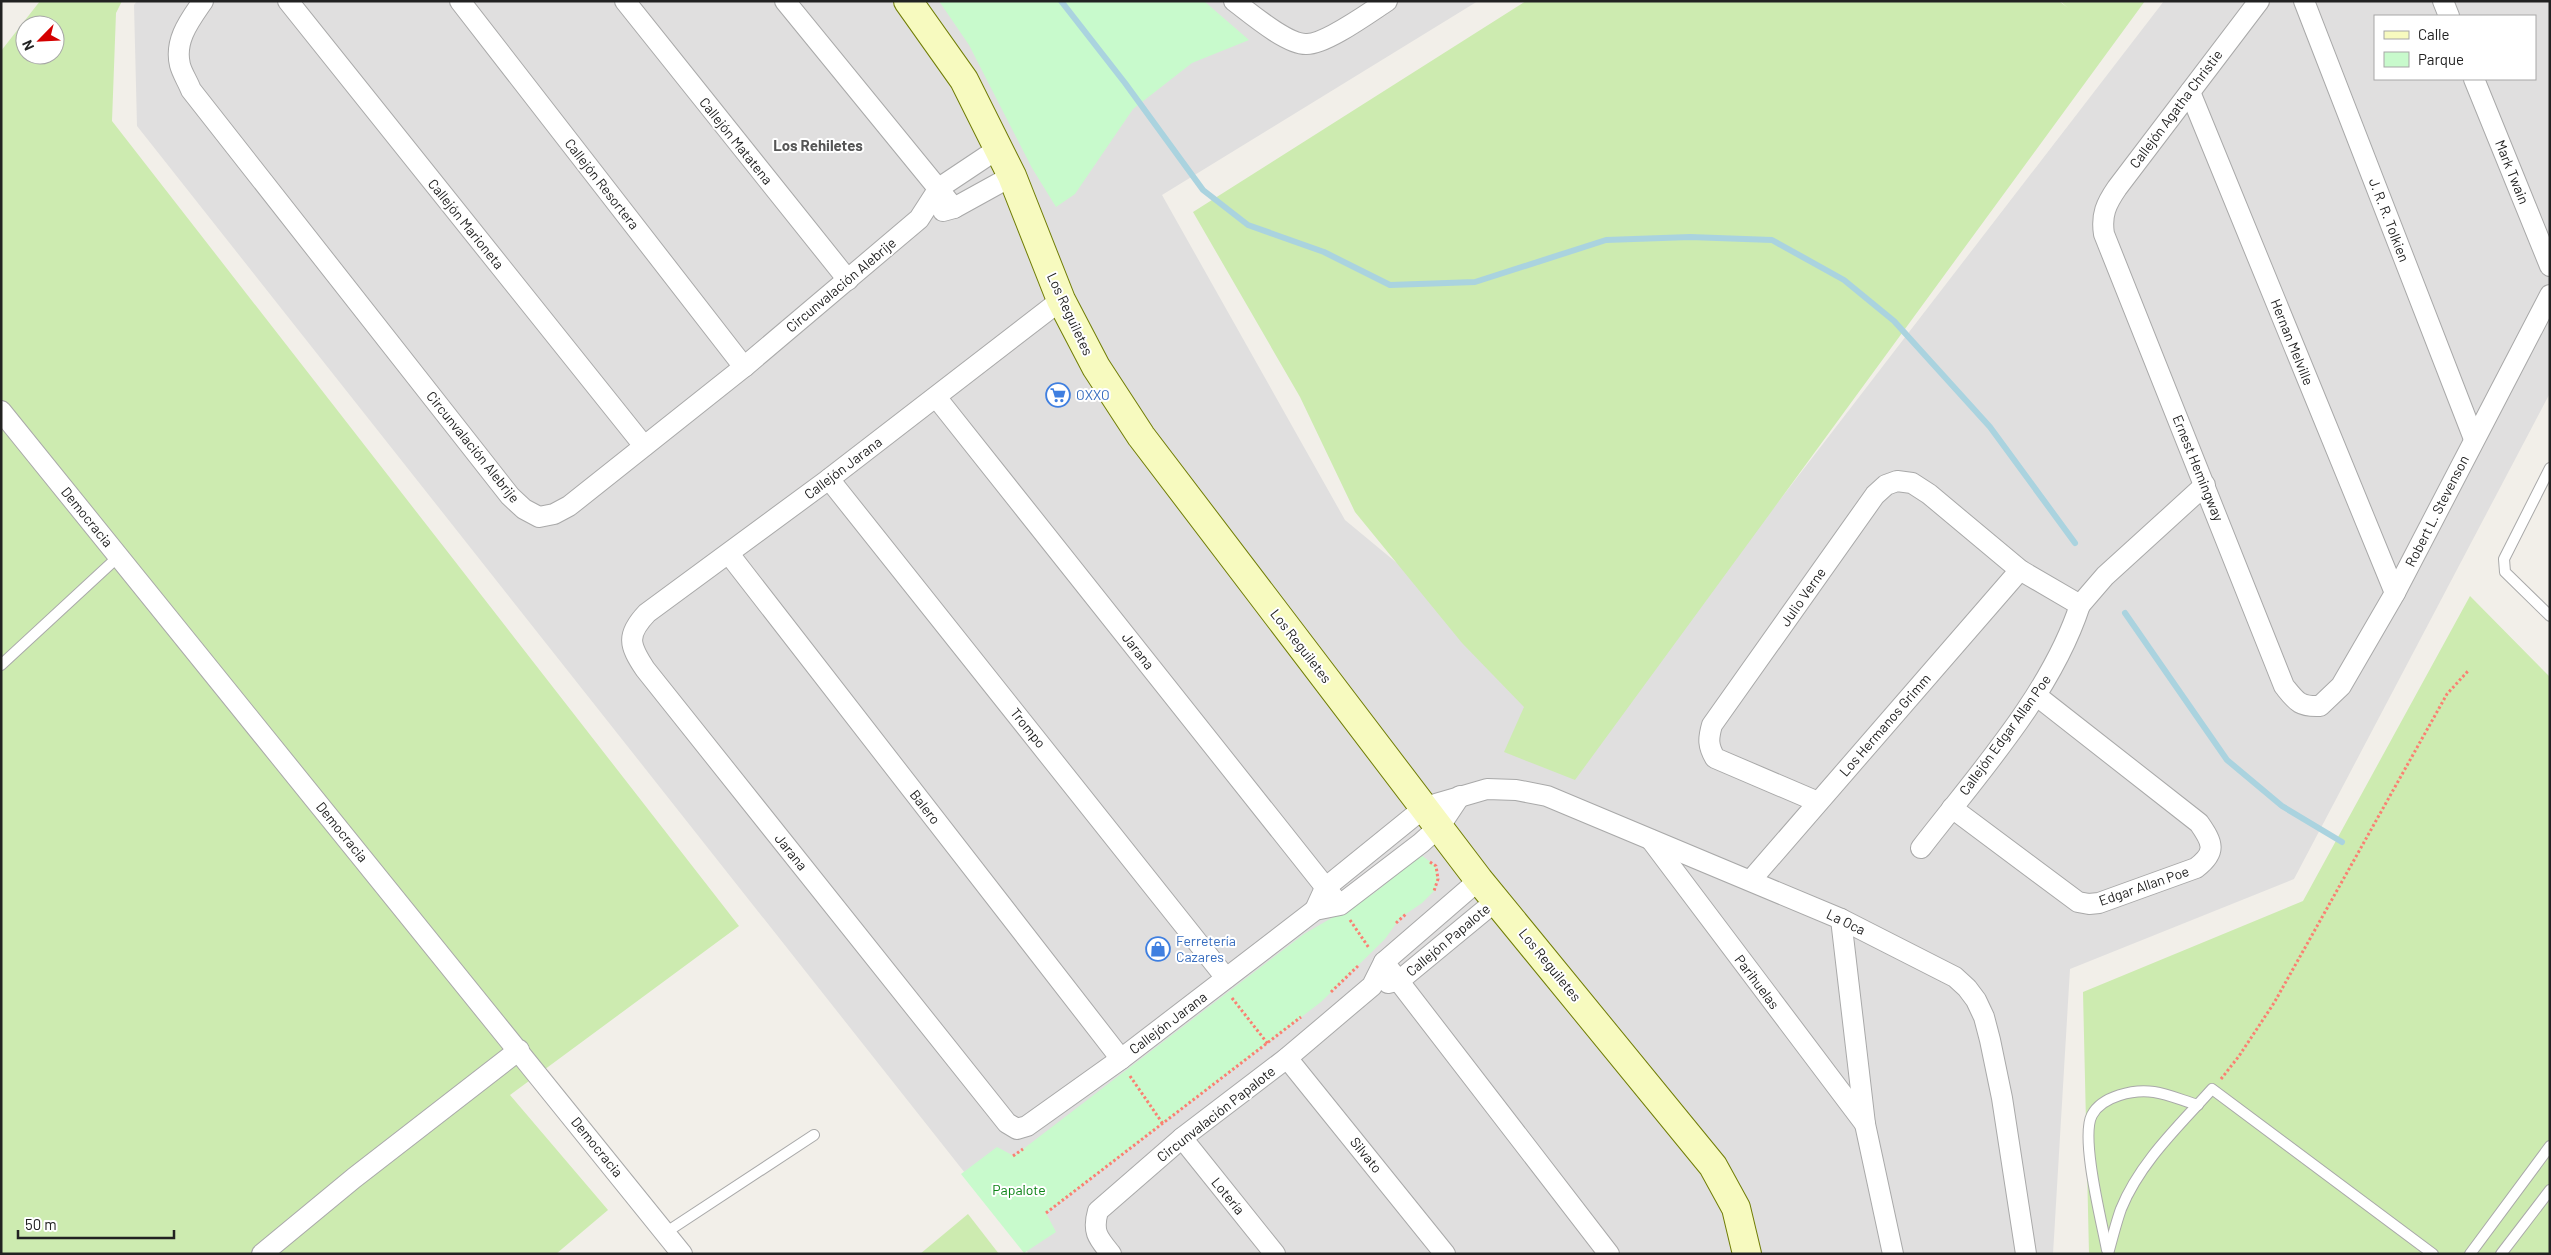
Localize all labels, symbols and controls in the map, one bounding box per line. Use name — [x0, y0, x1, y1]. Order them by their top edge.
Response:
north arrow — [15, 15, 65, 65]
legend — [2374, 15, 2536, 80]
text: Calle — [2418, 25, 2450, 43]
text: N — [18, 38, 37, 53]
street label: Callejón Agatha Christie — [2126, 46, 2226, 171]
text: Parque — [2418, 50, 2464, 68]
street label: Callejón Matatena — [696, 94, 777, 188]
street label: Callejón Resortera — [562, 135, 643, 233]
district label: Los Rehiletes — [773, 136, 863, 154]
street label: Mark Twain — [2492, 137, 2533, 206]
street label: Callejón Marioneta — [425, 175, 508, 272]
street label: J. R. R. Tolkien — [2366, 175, 2413, 264]
street label: Circunvalación Alebrije — [782, 234, 899, 336]
street label: Los Reguiletes — [1044, 270, 1097, 358]
street label: Hernan Melville — [2267, 296, 2317, 387]
supermarket icon: OXXO — [1045, 382, 1071, 408]
place label: OXXO — [1076, 386, 1110, 403]
street label: Circunvalación Alebrije — [423, 388, 524, 506]
street label: Ernest Hemingway — [2169, 412, 2228, 524]
street label: Callejón Jarana — [800, 433, 885, 502]
street label: Robert L. Stevenson — [2401, 452, 2472, 569]
street label: Democracia — [58, 483, 117, 550]
street label: Julio Verne — [1776, 564, 1829, 629]
street label: Los Reguiletes — [1267, 605, 1336, 686]
street label: Jarana — [1119, 629, 1158, 673]
street label: Los Hermanos Grimm — [1835, 670, 1934, 780]
street label: Callejón Edgar Allan Poe — [1955, 671, 2054, 798]
street label: Trompo — [1007, 704, 1050, 751]
street label: Balero — [907, 786, 944, 827]
street label: Democracia — [313, 798, 372, 865]
street label: Jarana — [772, 830, 811, 873]
street label: Edgar Allan Poe — [2097, 862, 2191, 909]
street label: Callejón Papalote — [1402, 900, 1493, 980]
street label: La Oca — [1824, 905, 1868, 938]
street label: Los Reguiletes — [1516, 925, 1585, 1005]
place label: Ferretería Cazares — [1176, 932, 1236, 965]
shop icon: Ferretería Cazares — [1145, 936, 1171, 962]
street label: Parihuelas — [1731, 951, 1784, 1012]
street label: Callejón Jarana — [1125, 988, 1210, 1057]
street label: Circunvalación Papalote — [1153, 1062, 1278, 1165]
street label: Democracia — [568, 1113, 627, 1180]
street label: Silvato — [1347, 1133, 1386, 1176]
street label: Lotería — [1208, 1174, 1249, 1218]
park label: Papalote — [992, 1181, 1046, 1198]
scale bar — [18, 1208, 174, 1240]
text: 50 m — [25, 1215, 57, 1233]

